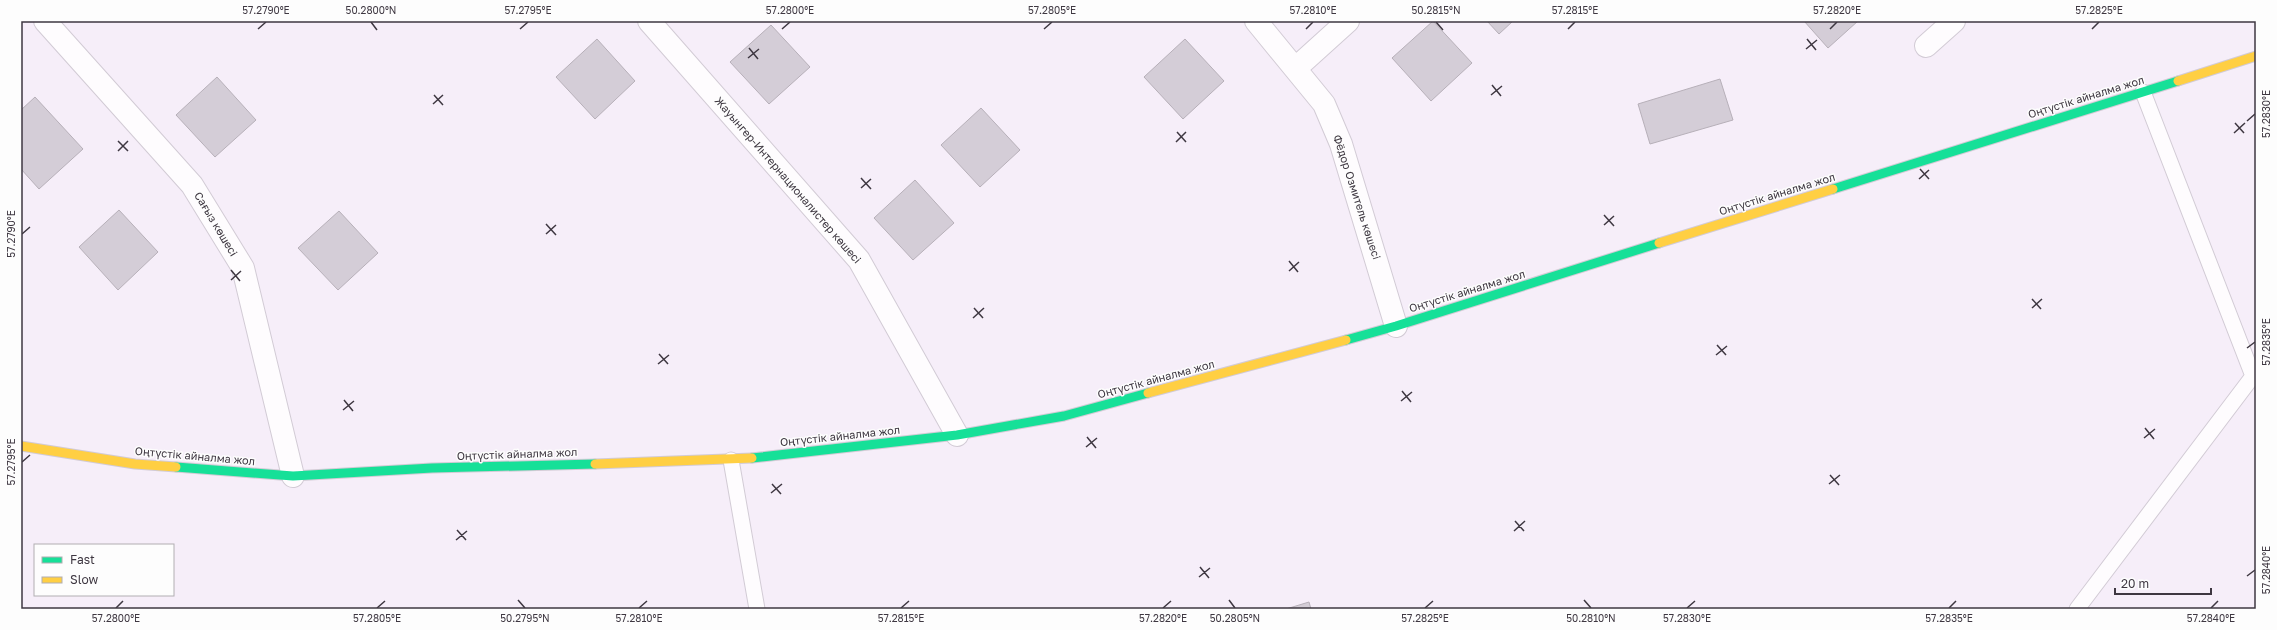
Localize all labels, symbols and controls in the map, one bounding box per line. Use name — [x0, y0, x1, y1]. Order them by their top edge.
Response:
text: 57.2790°E — [242, 4, 290, 16]
text: 50.2800°N — [346, 4, 396, 16]
text: 57.2795°E — [504, 4, 552, 16]
text: 57.2800°E — [766, 4, 814, 16]
text: 57.2805°E — [1028, 4, 1076, 16]
text: 57.2810°E — [1289, 4, 1337, 16]
text: 50.2815°N — [1411, 4, 1461, 16]
text: 57.2815°E — [1552, 4, 1598, 16]
text: 57.2820°E — [1813, 4, 1861, 16]
text: 57.2825°E — [2075, 4, 2123, 16]
street label: Оңтүстік айналма жол — [2026, 73, 2146, 121]
text: 57.2830°E — [2260, 90, 2272, 138]
street label: Жауынгер-Интернационалистер көшесі — [712, 94, 864, 266]
street label: Фёдор Озмитель көшесі — [1331, 133, 1384, 261]
street label: Оңтүстік айналма жол — [1717, 170, 1837, 218]
street label: Сағыз көшесі — [192, 189, 241, 258]
text: 57.2790°E — [5, 210, 17, 258]
street label: Оңтүстік айналма жол — [1407, 267, 1527, 315]
text: 57.2835°E — [2260, 318, 2272, 366]
street label: Оңтүстік айналма жол — [1096, 357, 1216, 401]
street label: Оңтүстік айналма жол — [779, 423, 901, 449]
text: 57.2795°E — [5, 438, 17, 486]
street label: Оңтүстік айналма жол — [134, 444, 256, 468]
street label: Оңтүстік айналма жол — [456, 445, 578, 463]
legend — [34, 544, 174, 596]
text: 57.2840°E — [2260, 546, 2272, 594]
text: Fast — [70, 552, 95, 567]
scale bar — [2115, 570, 2211, 596]
text: Slow — [70, 572, 98, 587]
text: 20 m — [2121, 576, 2149, 591]
text: 57.2800°E — [92, 612, 140, 624]
text: 57.2805°E — [353, 612, 401, 624]
text: 50.2795°N — [500, 612, 550, 624]
text: 57.2810°E — [615, 612, 663, 624]
text: 57.2815°E — [878, 612, 924, 624]
text: 57.2820°E — [1139, 612, 1187, 624]
text: 50.2805°N — [1210, 612, 1260, 624]
text: 57.2825°E — [1401, 612, 1449, 624]
text: 50.2810°N — [1566, 612, 1616, 624]
text: 57.2830°E — [1663, 612, 1711, 624]
text: 57.2835°E — [1925, 612, 1973, 624]
text: 57.2840°E — [2187, 612, 2235, 624]

